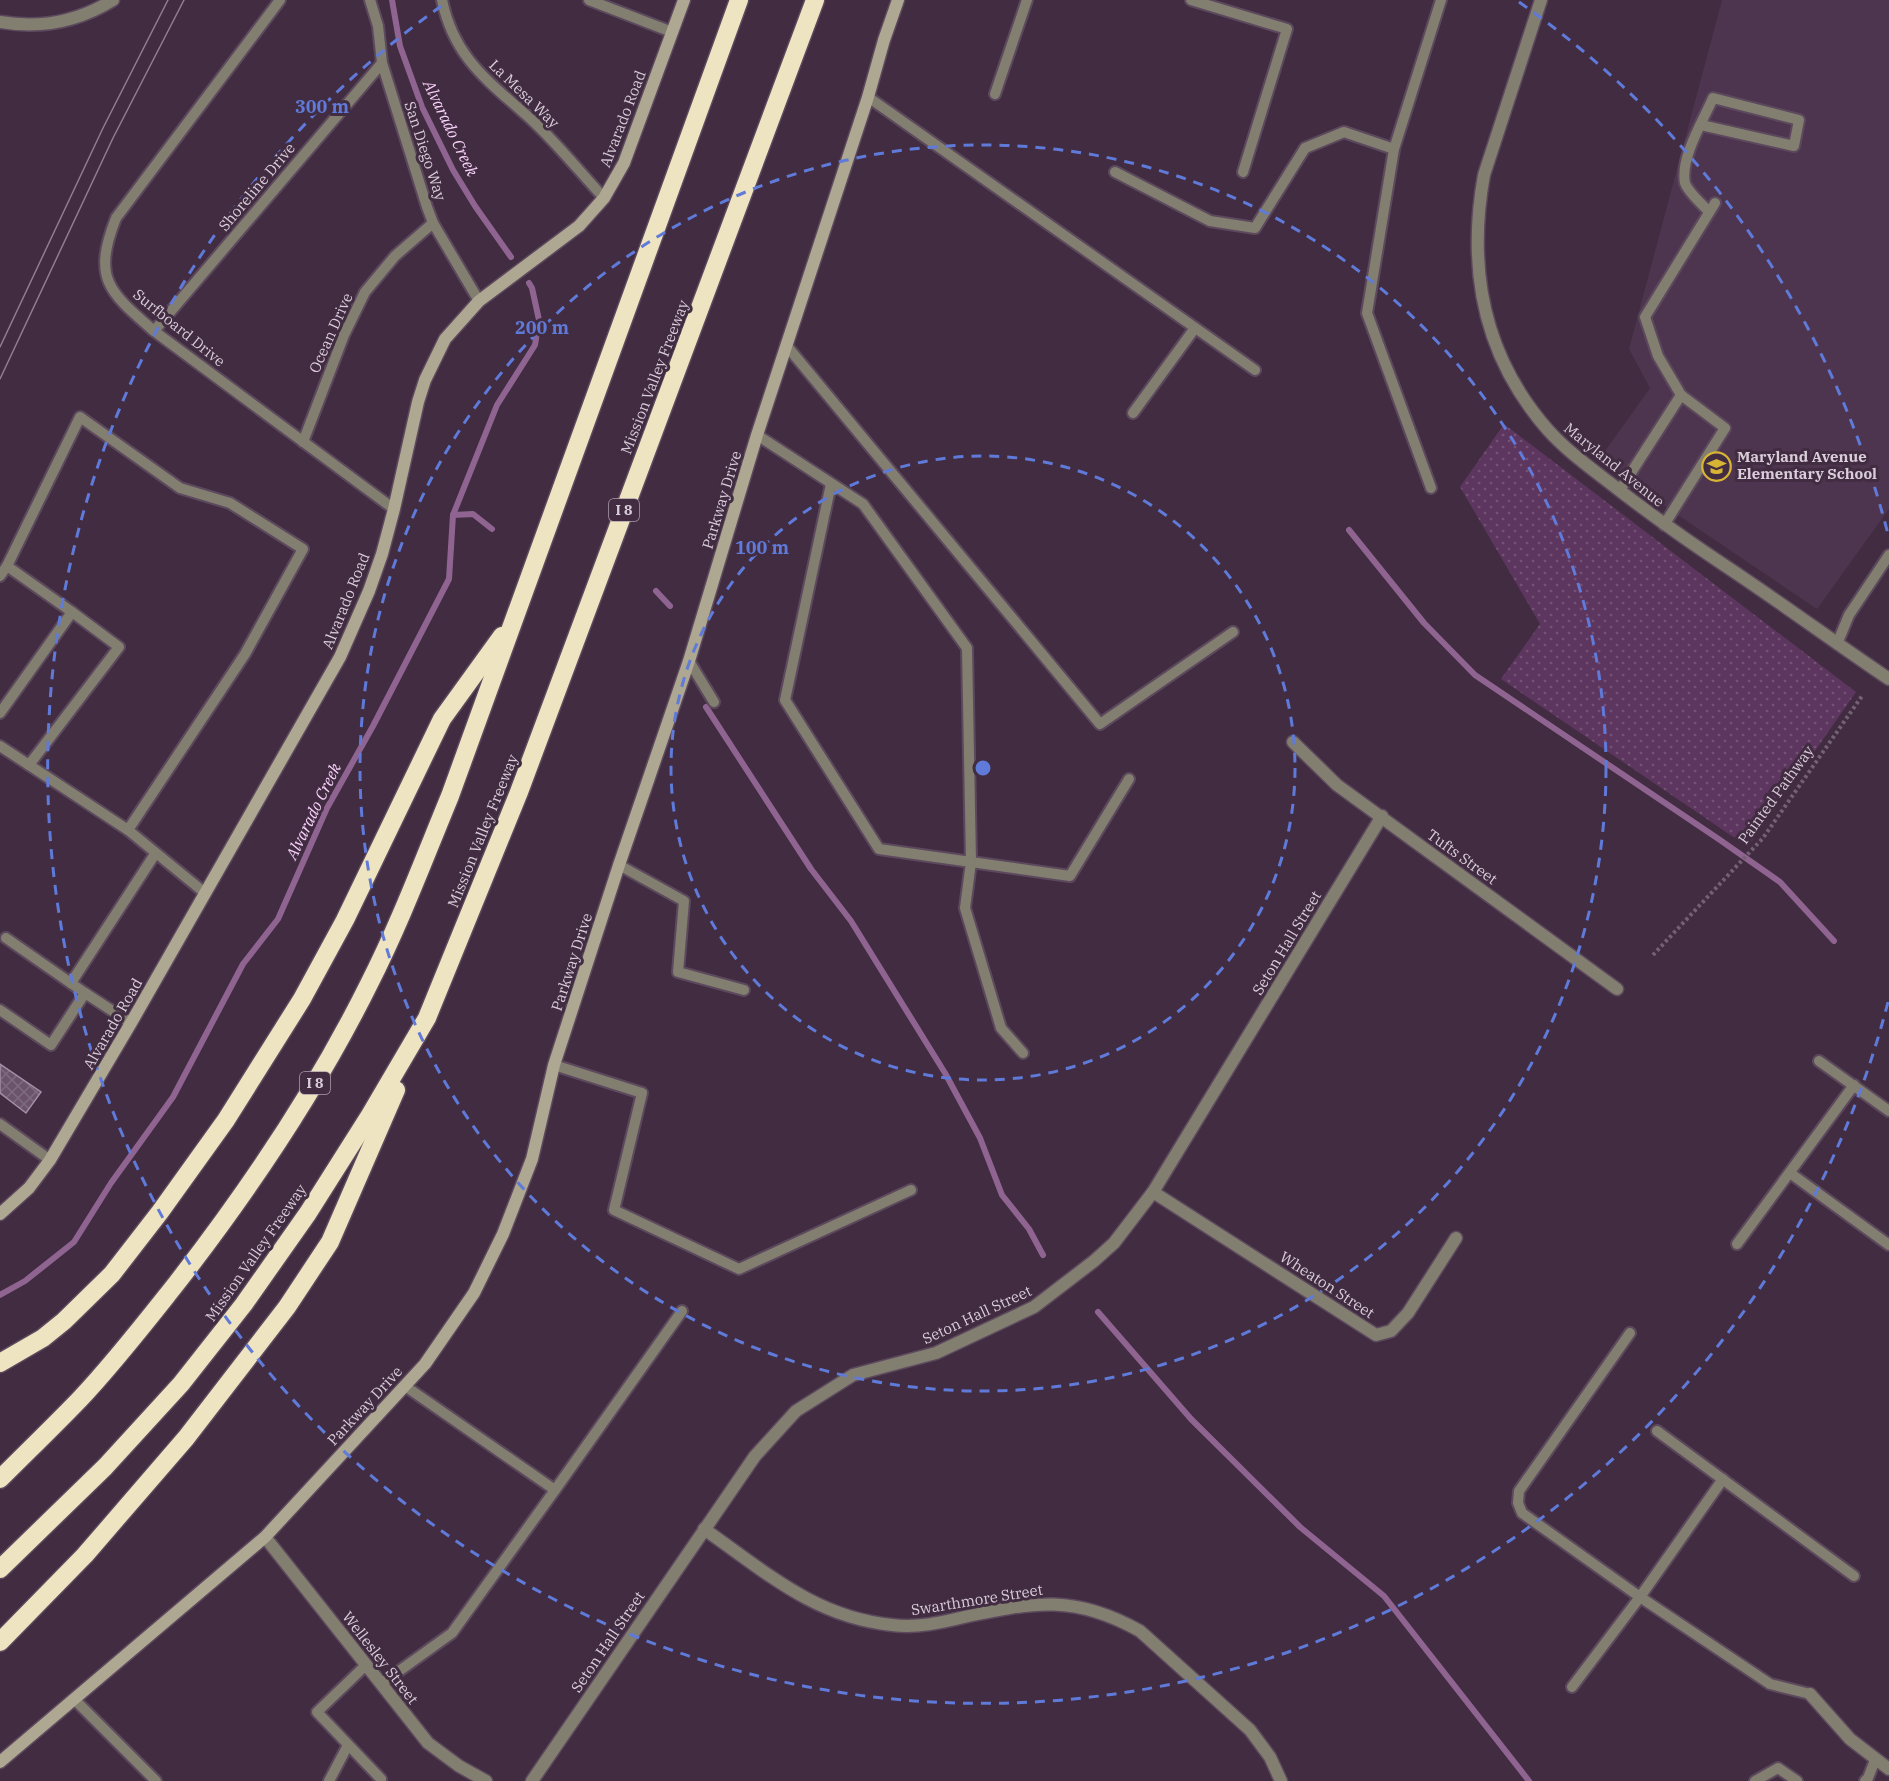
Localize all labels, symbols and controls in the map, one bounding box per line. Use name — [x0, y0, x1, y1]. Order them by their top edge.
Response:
street label: La Mesa Way — [485, 55, 563, 132]
street label: Alvarado Road — [595, 68, 650, 170]
water label: Alvarado Creek — [419, 76, 483, 180]
text: 300 m — [295, 95, 350, 118]
street label: San Diego Way — [401, 99, 450, 203]
street label: Shoreline Drive — [214, 139, 299, 235]
street label: Surfboard Drive — [129, 285, 229, 371]
street label: Ocean Drive — [304, 290, 357, 376]
street label: Mission Valley Freeway — [616, 297, 693, 457]
text: 200 m — [515, 316, 570, 339]
street label: Maryland Avenue — [1560, 418, 1668, 511]
place label: Maryland Avenue Elementary School — [1737, 447, 1877, 483]
street label: Parkway Drive — [698, 448, 745, 551]
school or university icon: Maryland Avenue Elementary School — [1700, 450, 1732, 482]
road number: I 8 — [609, 499, 639, 521]
text: 100 m — [735, 536, 790, 559]
street label: Alvarado Road — [318, 550, 374, 652]
street label: Painted Pathway — [1734, 742, 1818, 848]
street label: Mission Valley Freeway — [443, 751, 522, 910]
centre of rings — [973, 758, 993, 778]
water label: Alvarado Creek — [281, 759, 345, 863]
street label: Tufts Street — [1423, 825, 1501, 888]
street label: Seton Hall Street — [1248, 887, 1325, 998]
street label: Parkway Drive — [547, 911, 596, 1013]
street label: Alvarado Road — [79, 975, 146, 1073]
road number: I 8 — [300, 1072, 330, 1094]
street label: Mission Valley Freeway — [201, 1180, 310, 1325]
street label: Wheaton Street — [1276, 1247, 1378, 1322]
street label: Seton Hall Street — [919, 1281, 1034, 1348]
street label: Parkway Drive — [323, 1362, 406, 1449]
street label: Swarthmore Street — [910, 1580, 1044, 1619]
street label: Seton Hall Street — [567, 1587, 649, 1696]
street label: Wellesley Street — [338, 1608, 422, 1708]

